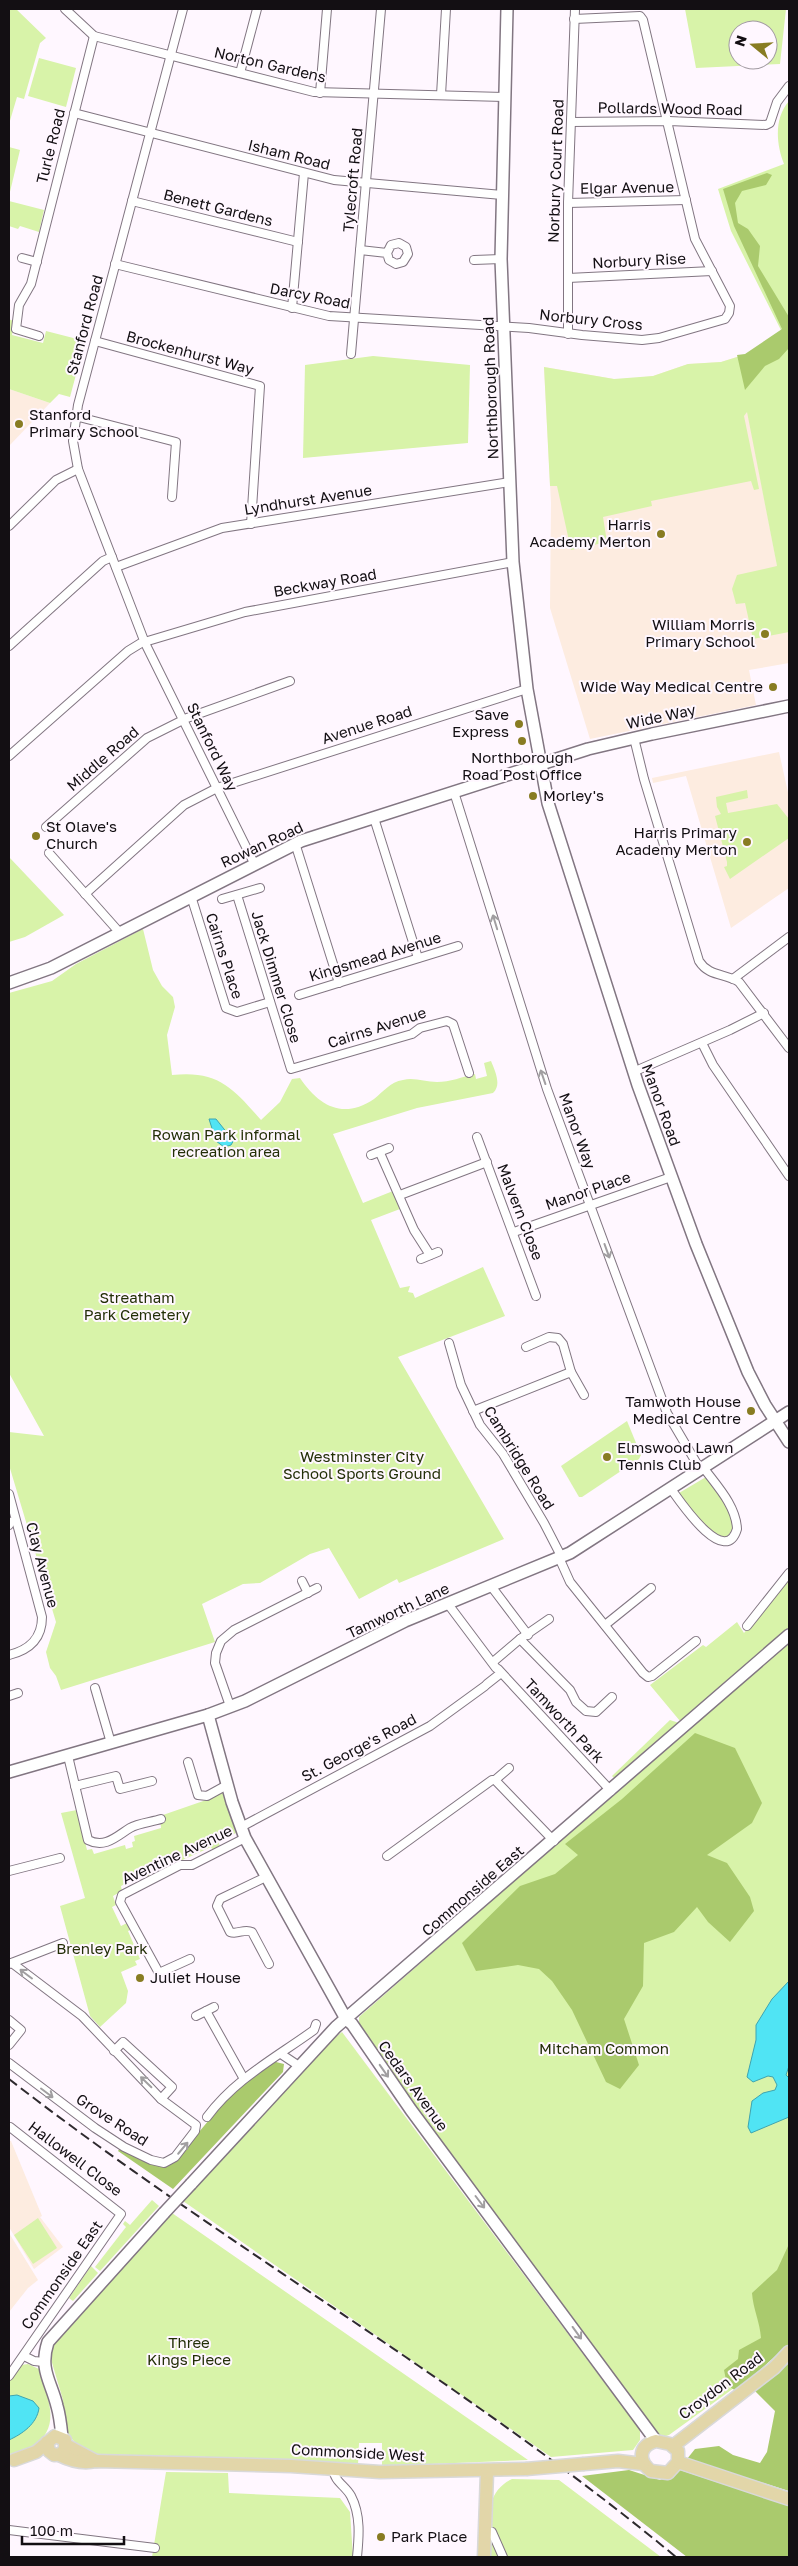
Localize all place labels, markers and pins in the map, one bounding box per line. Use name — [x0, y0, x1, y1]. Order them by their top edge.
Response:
place label: Stanford Primary School — [29, 405, 139, 440]
marker: Stanford Primary School — [13, 418, 25, 430]
place label: Harris Academy Merton — [529, 515, 651, 550]
marker: Harris Academy Merton — [655, 528, 667, 540]
place label: William Morris Primary School — [645, 615, 755, 650]
marker: William Morris Primary School — [759, 628, 771, 640]
place label: Wide Way Medical Centre — [580, 677, 763, 695]
marker: Wide Way Medical Centre — [767, 681, 779, 693]
place label: Save Express — [452, 705, 509, 740]
marker: Save Express — [513, 718, 525, 730]
marker: Northborough Road Post Office — [516, 735, 528, 747]
place label: Northborough Road Post Office — [462, 748, 582, 783]
place label: Morley's — [543, 786, 604, 804]
marker: Morley's — [527, 790, 539, 802]
place label: St Olave's Church — [46, 817, 117, 852]
place label: Harris Primary Academy Merton — [615, 823, 738, 858]
marker: St Olave's Church — [30, 830, 42, 842]
marker: Harris Primary Academy Merton — [741, 836, 753, 848]
place label: Tamwoth House Medical Centre — [625, 1392, 741, 1427]
marker: Tamwoth House Medical Centre — [745, 1405, 757, 1417]
place label: Elmswood Lawn Tennis Club — [617, 1438, 734, 1473]
marker: Elmswood Lawn Tennis Club — [601, 1451, 613, 1463]
place label: Juliet House — [150, 1968, 241, 1986]
marker: Juliet House — [134, 1972, 146, 1984]
place label: Park Place — [391, 2527, 468, 2545]
marker: Park Place — [375, 2531, 387, 2543]

